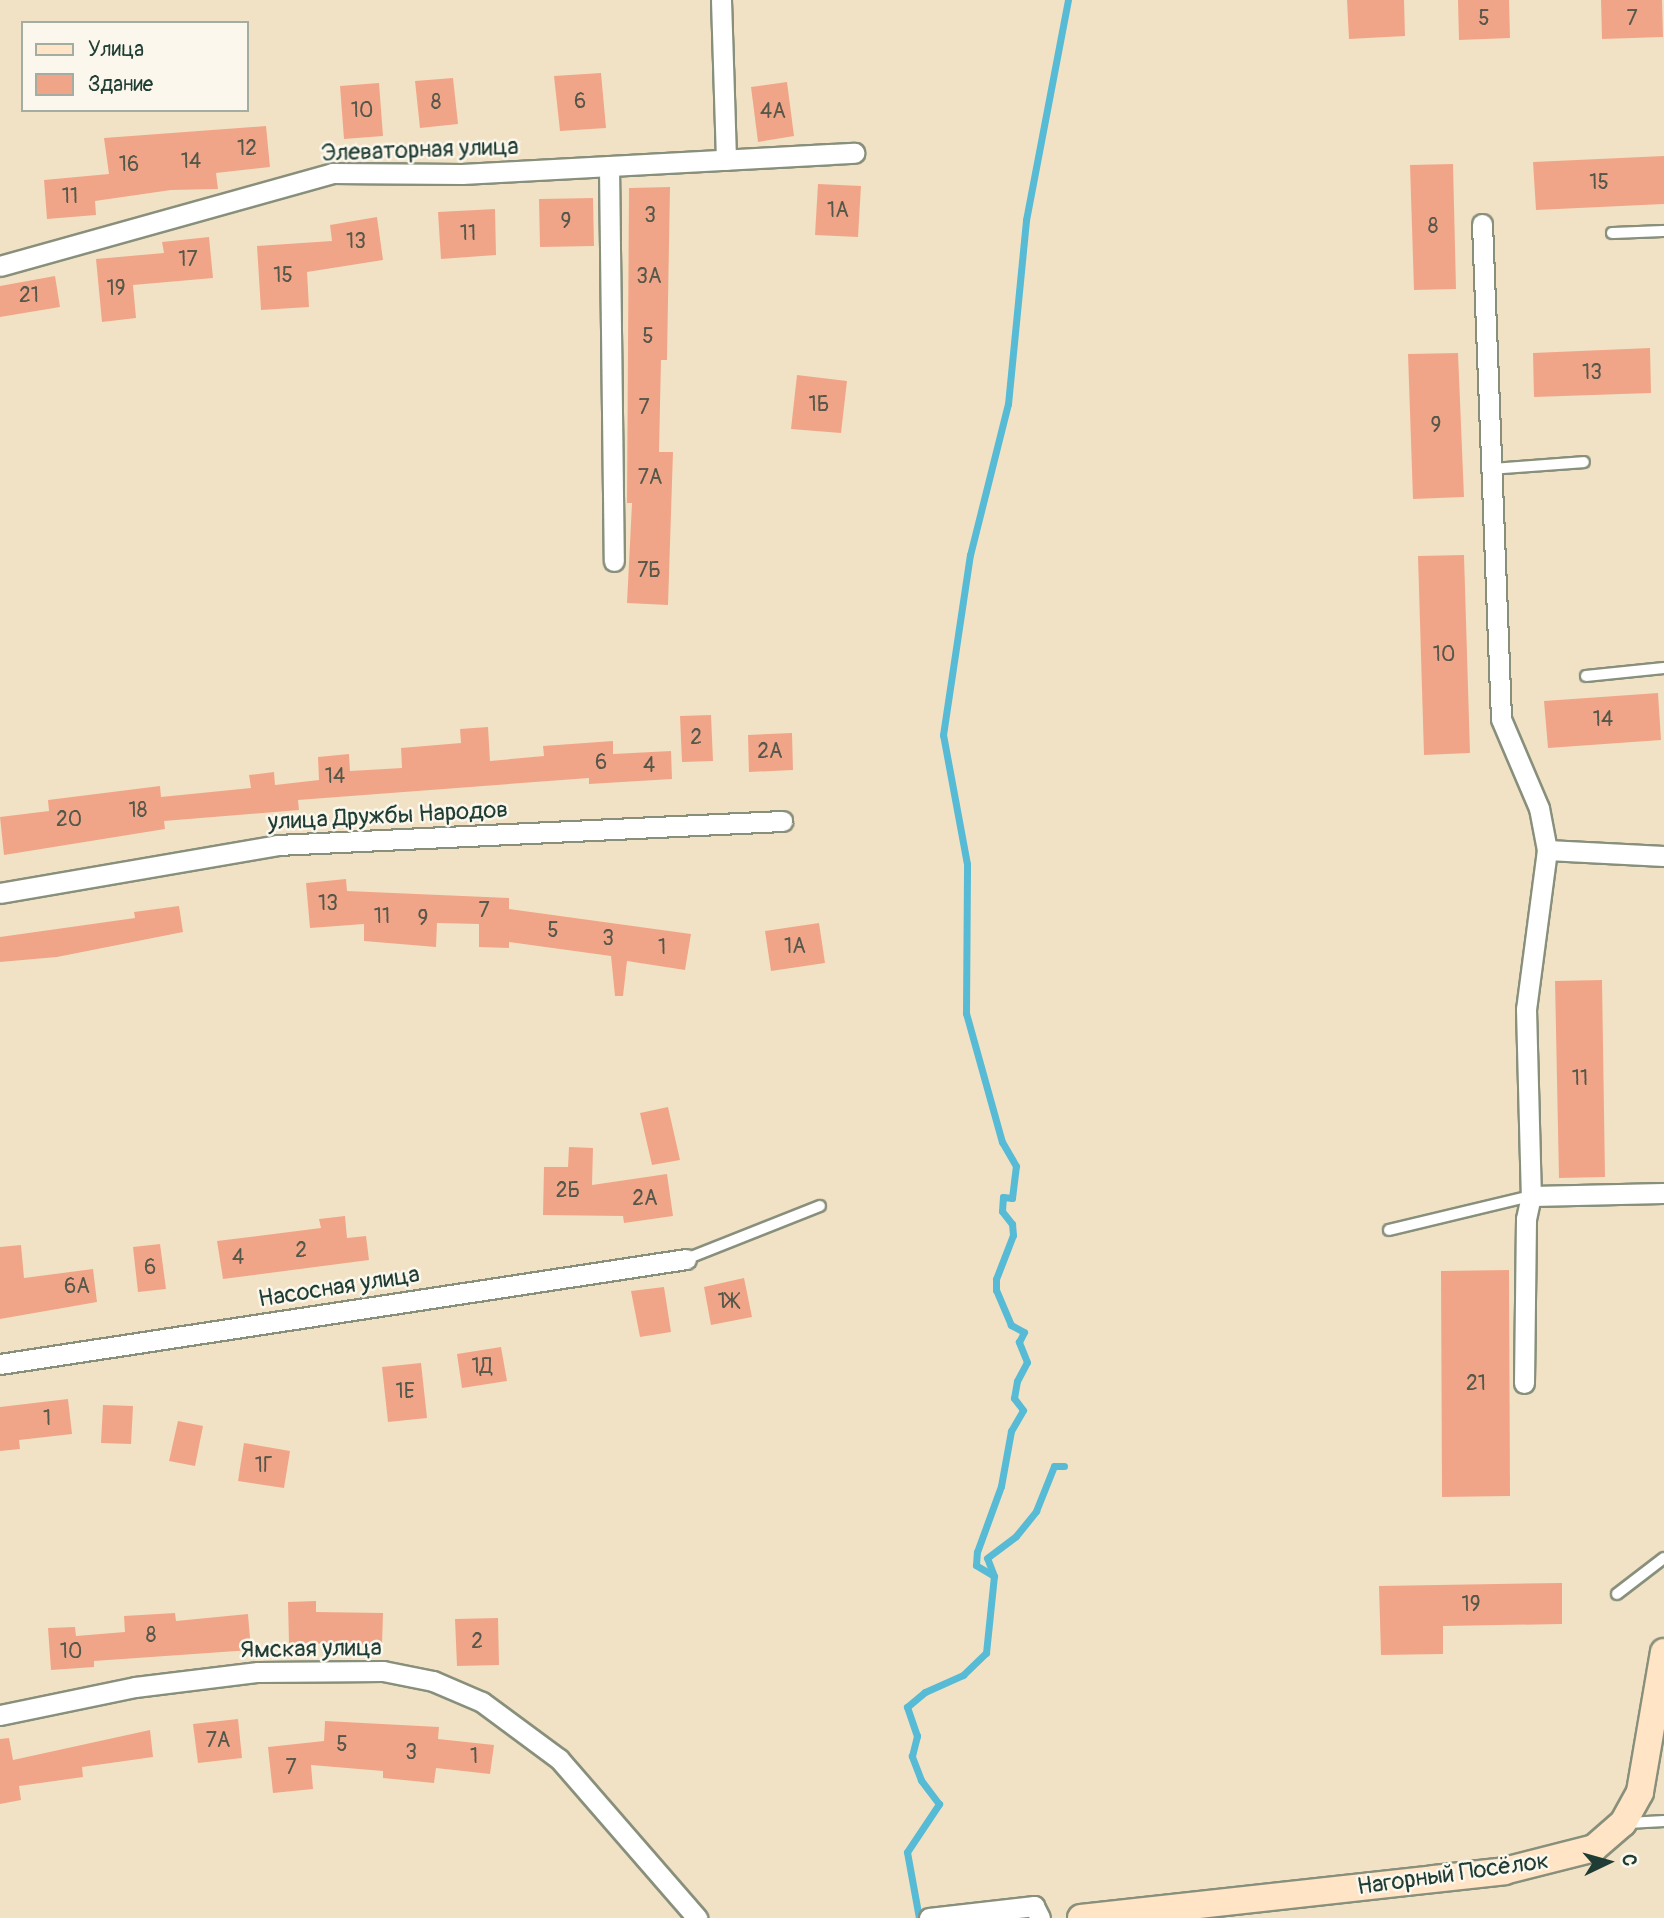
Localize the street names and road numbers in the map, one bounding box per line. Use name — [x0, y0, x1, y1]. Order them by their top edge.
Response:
street label: Элеваторная улица — [321, 132, 519, 168]
street label: улица Дружбы Народов — [267, 795, 509, 837]
street label: Насосная улица — [256, 1260, 422, 1314]
street label: Ямская улица — [240, 1633, 382, 1665]
street label: Нагорный Посёлок — [1355, 1846, 1551, 1902]

